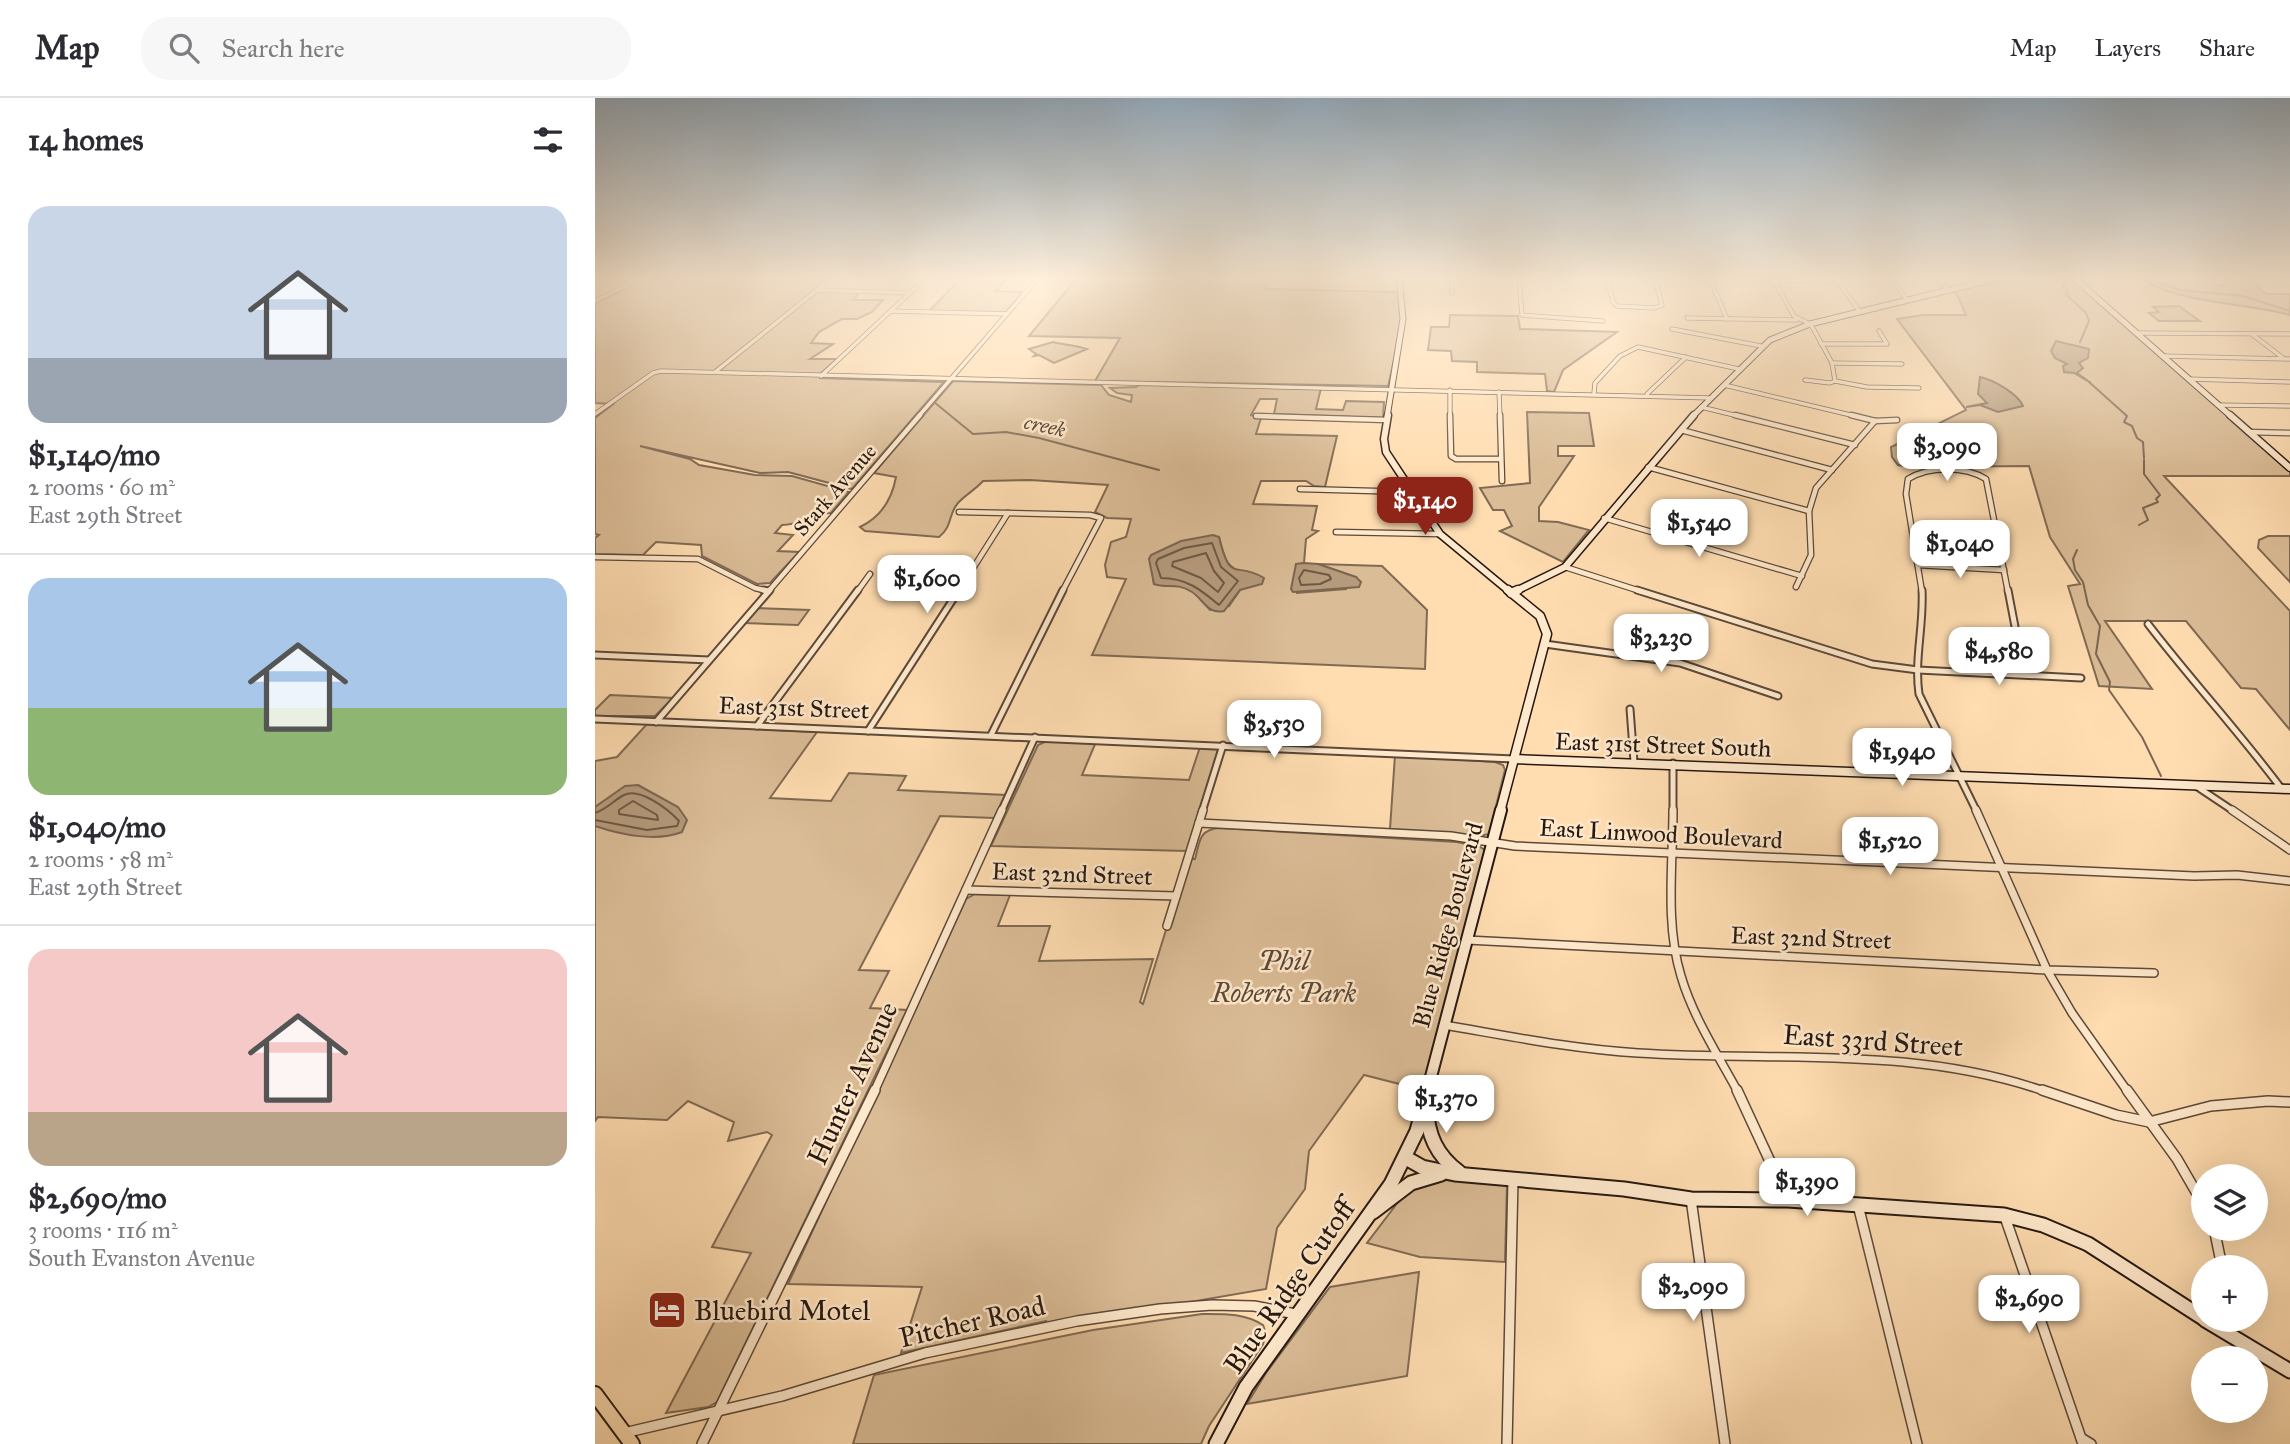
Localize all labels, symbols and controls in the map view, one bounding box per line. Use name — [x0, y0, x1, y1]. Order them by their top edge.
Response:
search box — [141, 17, 631, 80]
text: Map — [35, 28, 99, 68]
icon: search — [165, 29, 203, 67]
text: Search here — [221, 32, 345, 64]
text: Map — [2010, 33, 2057, 63]
text: Layers — [2095, 33, 2161, 63]
text: Share — [2199, 33, 2255, 63]
icon: filters — [529, 121, 567, 159]
text: 14 homes — [28, 122, 143, 158]
icon: home — [235, 252, 361, 378]
water label: creek — [1022, 409, 1069, 443]
pin: $3,090 — [1890, 424, 2004, 483]
text: $3,090 — [1913, 432, 1981, 460]
text: $1,140/mo — [28, 437, 160, 473]
street label: Stark Avenue — [788, 438, 882, 541]
text: 2 rooms · 60 m² — [28, 473, 175, 501]
pin: $1,140 — [1368, 478, 1482, 537]
text: $1,140 — [1393, 486, 1457, 514]
pin: $1,540 — [1642, 500, 1756, 559]
text: East 29th Street — [28, 501, 182, 529]
text: $1,540 — [1667, 508, 1731, 536]
pin: $1,040 — [1903, 520, 2017, 580]
text: $1,040 — [1926, 529, 1994, 557]
pin: $1,600 — [870, 556, 984, 615]
text: $1,600 — [893, 564, 961, 592]
pin: $3,230 — [1604, 614, 1718, 674]
text: $3,230 — [1630, 623, 1692, 651]
icon: home — [235, 624, 361, 750]
pin: $4,580 — [1942, 628, 2056, 687]
text: $4,580 — [1965, 636, 2034, 664]
street label: East 31st Street — [718, 690, 870, 726]
pin: $3,530 — [1217, 700, 1331, 760]
text: $3,530 — [1243, 709, 1305, 737]
street label: East 31st Street South — [1554, 726, 1772, 764]
pin: $1,940 — [1845, 728, 1959, 788]
text: $1,940 — [1868, 737, 1936, 765]
text: $1,040/mo — [28, 809, 166, 845]
street label: East Linwood Boulevard — [1538, 813, 1784, 855]
pin: $1,520 — [1833, 818, 1947, 877]
street label: Blue Ridge Boulevard — [1406, 819, 1490, 1031]
text: $1,520 — [1858, 826, 1922, 854]
text: 2 rooms · 58 m² — [28, 845, 173, 873]
street label: East 32nd Street — [991, 856, 1153, 892]
text: East 29th Street — [28, 873, 182, 901]
street label: East 32nd Street — [1730, 920, 1892, 956]
park label: Phil Roberts Park — [1211, 943, 1357, 1010]
icon: home — [235, 995, 361, 1121]
street label: Hunter Avenue — [799, 996, 906, 1170]
street label: East 33rd Street — [1782, 1017, 1964, 1064]
pin: $1,370 — [1389, 1076, 1503, 1135]
text: $1,370 — [1414, 1084, 1478, 1112]
pin: $1,390 — [1750, 1158, 1864, 1218]
map controls — [2191, 1164, 2268, 1423]
button: layers — [2191, 1164, 2268, 1241]
text: $1,390 — [1775, 1167, 1839, 1195]
text: $2,690/mo — [28, 1180, 167, 1216]
street label: Blue Ridge Cutoff — [1216, 1189, 1365, 1381]
text: 3 rooms · 116 m² — [28, 1216, 178, 1244]
text: South Evanston Avenue — [28, 1244, 255, 1272]
button: + — [2191, 1255, 2268, 1332]
pin: $2,090 — [1636, 1264, 1750, 1323]
text: $2,090 — [1658, 1272, 1728, 1300]
pin: $2,690 — [1972, 1276, 2086, 1335]
text: $2,690 — [1994, 1284, 2064, 1312]
street label: Pitcher Road — [896, 1288, 1048, 1355]
hotel icon: Bluebird Motel — [646, 1289, 688, 1331]
place label: Bluebird Motel — [694, 1293, 871, 1328]
button: − — [2191, 1346, 2268, 1423]

